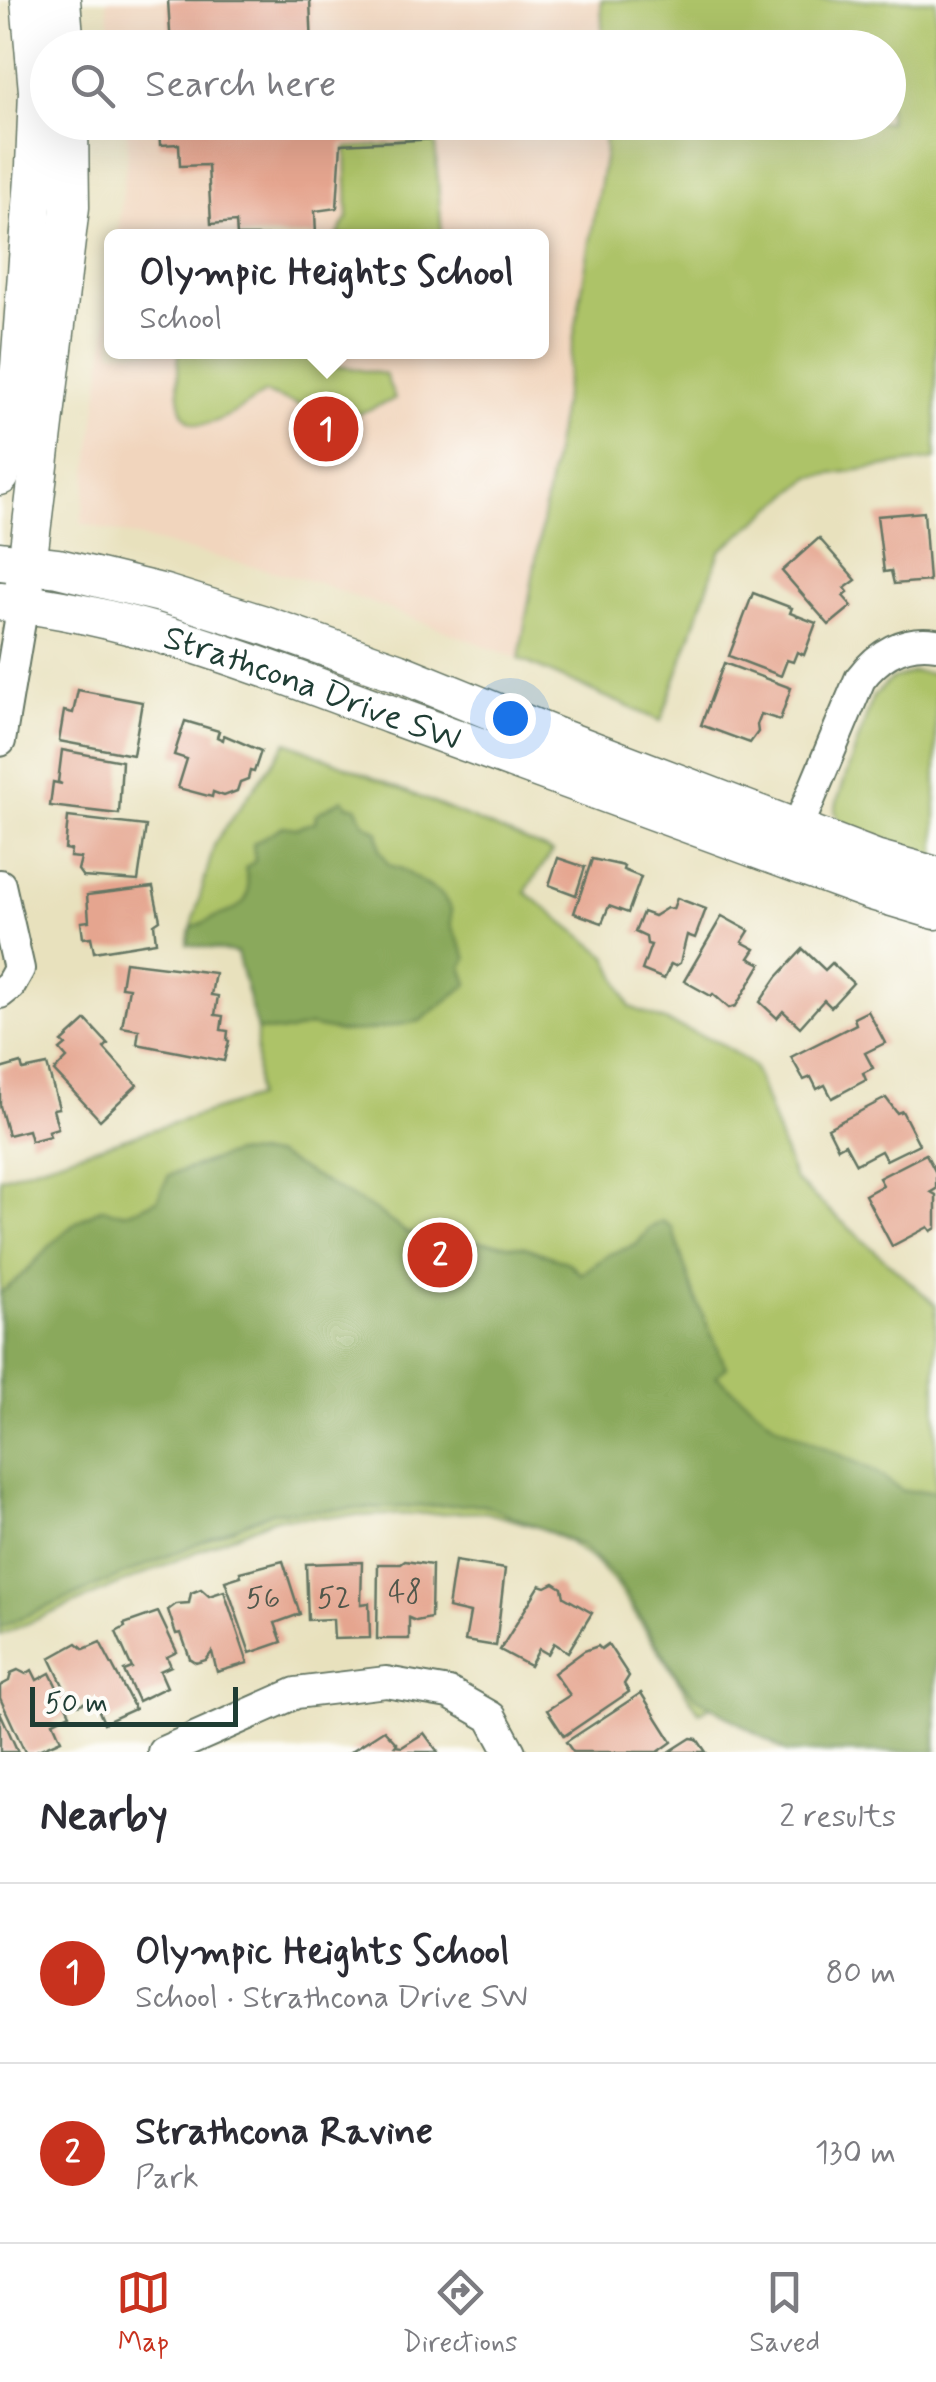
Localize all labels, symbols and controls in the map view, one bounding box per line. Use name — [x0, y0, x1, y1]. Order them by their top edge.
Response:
search box — [30, 30, 906, 140]
icon: search — [65, 58, 120, 113]
text: Search here — [145, 61, 336, 110]
popup — [104, 229, 549, 359]
text: Olympic Heights School — [139, 249, 514, 298]
text: School — [139, 298, 222, 340]
pin: 1 — [294, 392, 358, 466]
street label: Strathcona Drive SW — [158, 615, 467, 763]
your location — [485, 693, 536, 744]
pin: 2 — [408, 1218, 472, 1292]
house number: 48 — [388, 1573, 422, 1612]
house number: 56 — [246, 1579, 280, 1618]
house number: 52 — [317, 1579, 351, 1618]
scale bar — [30, 1682, 238, 1726]
text: 50 m — [45, 1686, 108, 1723]
text: Nearby — [40, 1790, 168, 1845]
text: 2 results — [779, 1796, 896, 1838]
text: Olympic Heights School — [135, 1928, 509, 1977]
text: 1 — [65, 1952, 80, 1994]
text: 80 m — [826, 1952, 896, 1994]
text: School · Strathcona Drive SW — [135, 1977, 528, 2019]
text: Strathcona Ravine — [135, 2108, 433, 2157]
text: 2 — [65, 2132, 80, 2174]
text: 130 m — [815, 2132, 896, 2174]
text: Park — [135, 2157, 199, 2199]
tab: Map — [116, 2265, 171, 2362]
tab: Directions — [403, 2265, 518, 2362]
tab: Saved — [749, 2265, 820, 2362]

